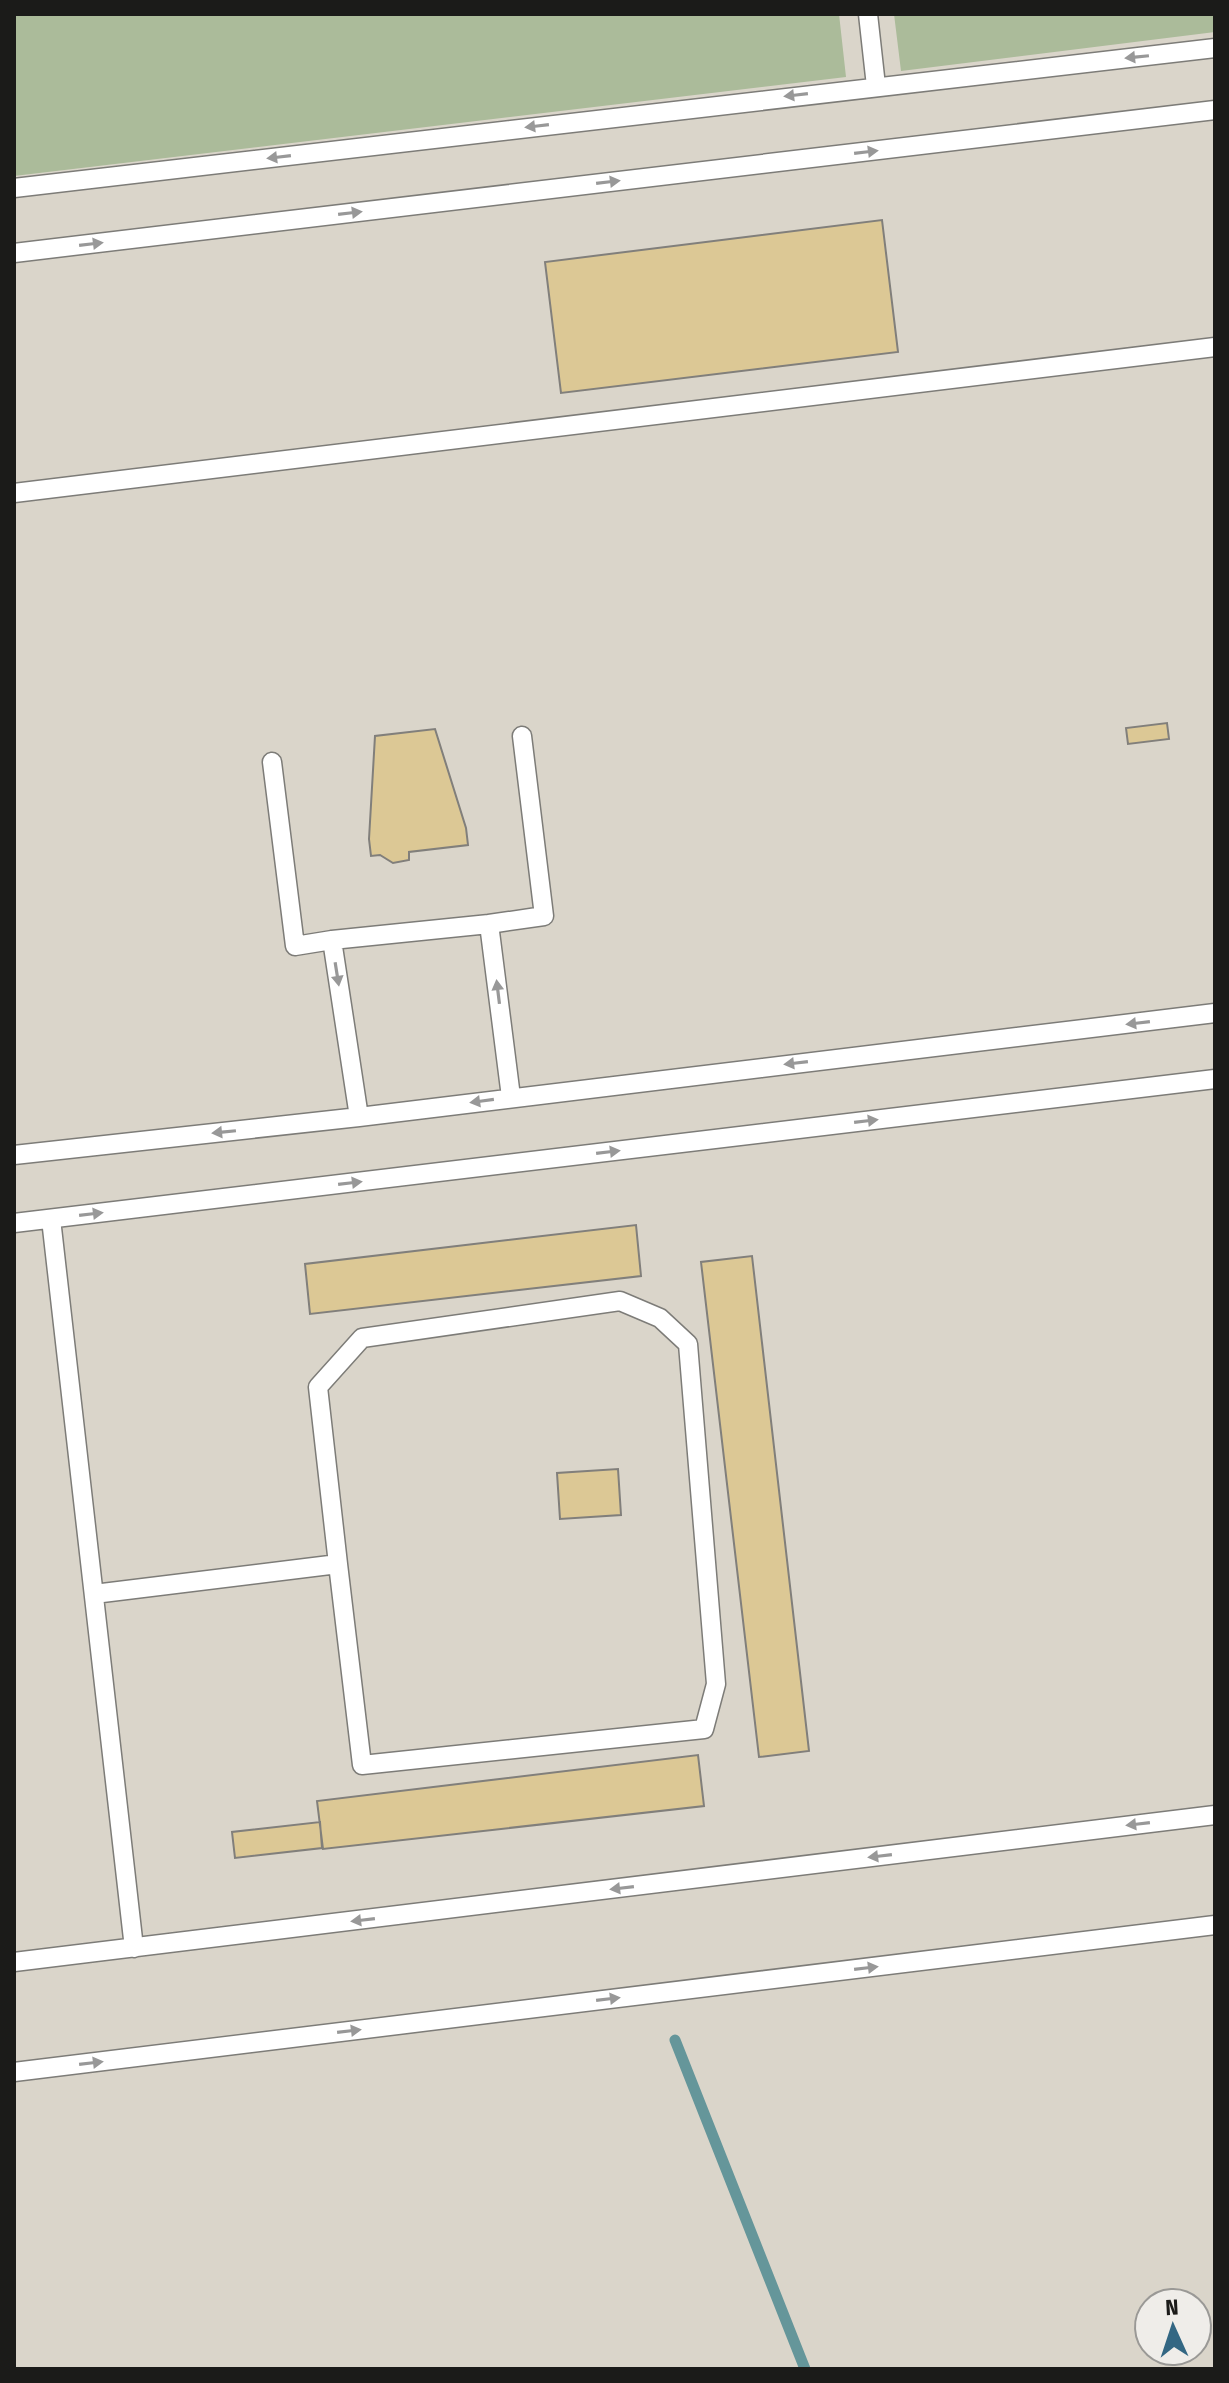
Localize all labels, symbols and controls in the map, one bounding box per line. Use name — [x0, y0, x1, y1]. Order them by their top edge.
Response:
one-way arrow — [1125, 50, 1150, 63]
one-way arrow — [783, 89, 808, 102]
one-way arrow — [525, 120, 550, 133]
one-way arrow — [854, 145, 879, 158]
one-way arrow — [266, 150, 291, 163]
one-way arrow — [596, 176, 621, 189]
one-way arrow — [338, 206, 363, 219]
one-way arrow — [79, 237, 104, 250]
one-way arrow — [331, 962, 344, 987]
one-way arrow — [491, 979, 504, 1004]
one-way arrow — [1125, 1016, 1150, 1029]
one-way arrow — [783, 1057, 808, 1070]
one-way arrow — [469, 1095, 494, 1108]
one-way arrow — [854, 1114, 879, 1127]
one-way arrow — [211, 1126, 236, 1139]
one-way arrow — [596, 1145, 621, 1158]
one-way arrow — [337, 1176, 362, 1189]
one-way arrow — [79, 1207, 104, 1220]
one-way arrow — [1125, 1818, 1150, 1831]
one-way arrow — [867, 1850, 892, 1863]
one-way arrow — [609, 1882, 634, 1895]
one-way arrow — [351, 1914, 376, 1927]
one-way arrow — [854, 1961, 879, 1974]
one-way arrow — [595, 1993, 620, 2006]
one-way arrow — [337, 2024, 362, 2037]
one-way arrow — [79, 2056, 104, 2069]
north arrow — [1133, 2287, 1213, 2367]
text: N — [1165, 2294, 1179, 2321]

